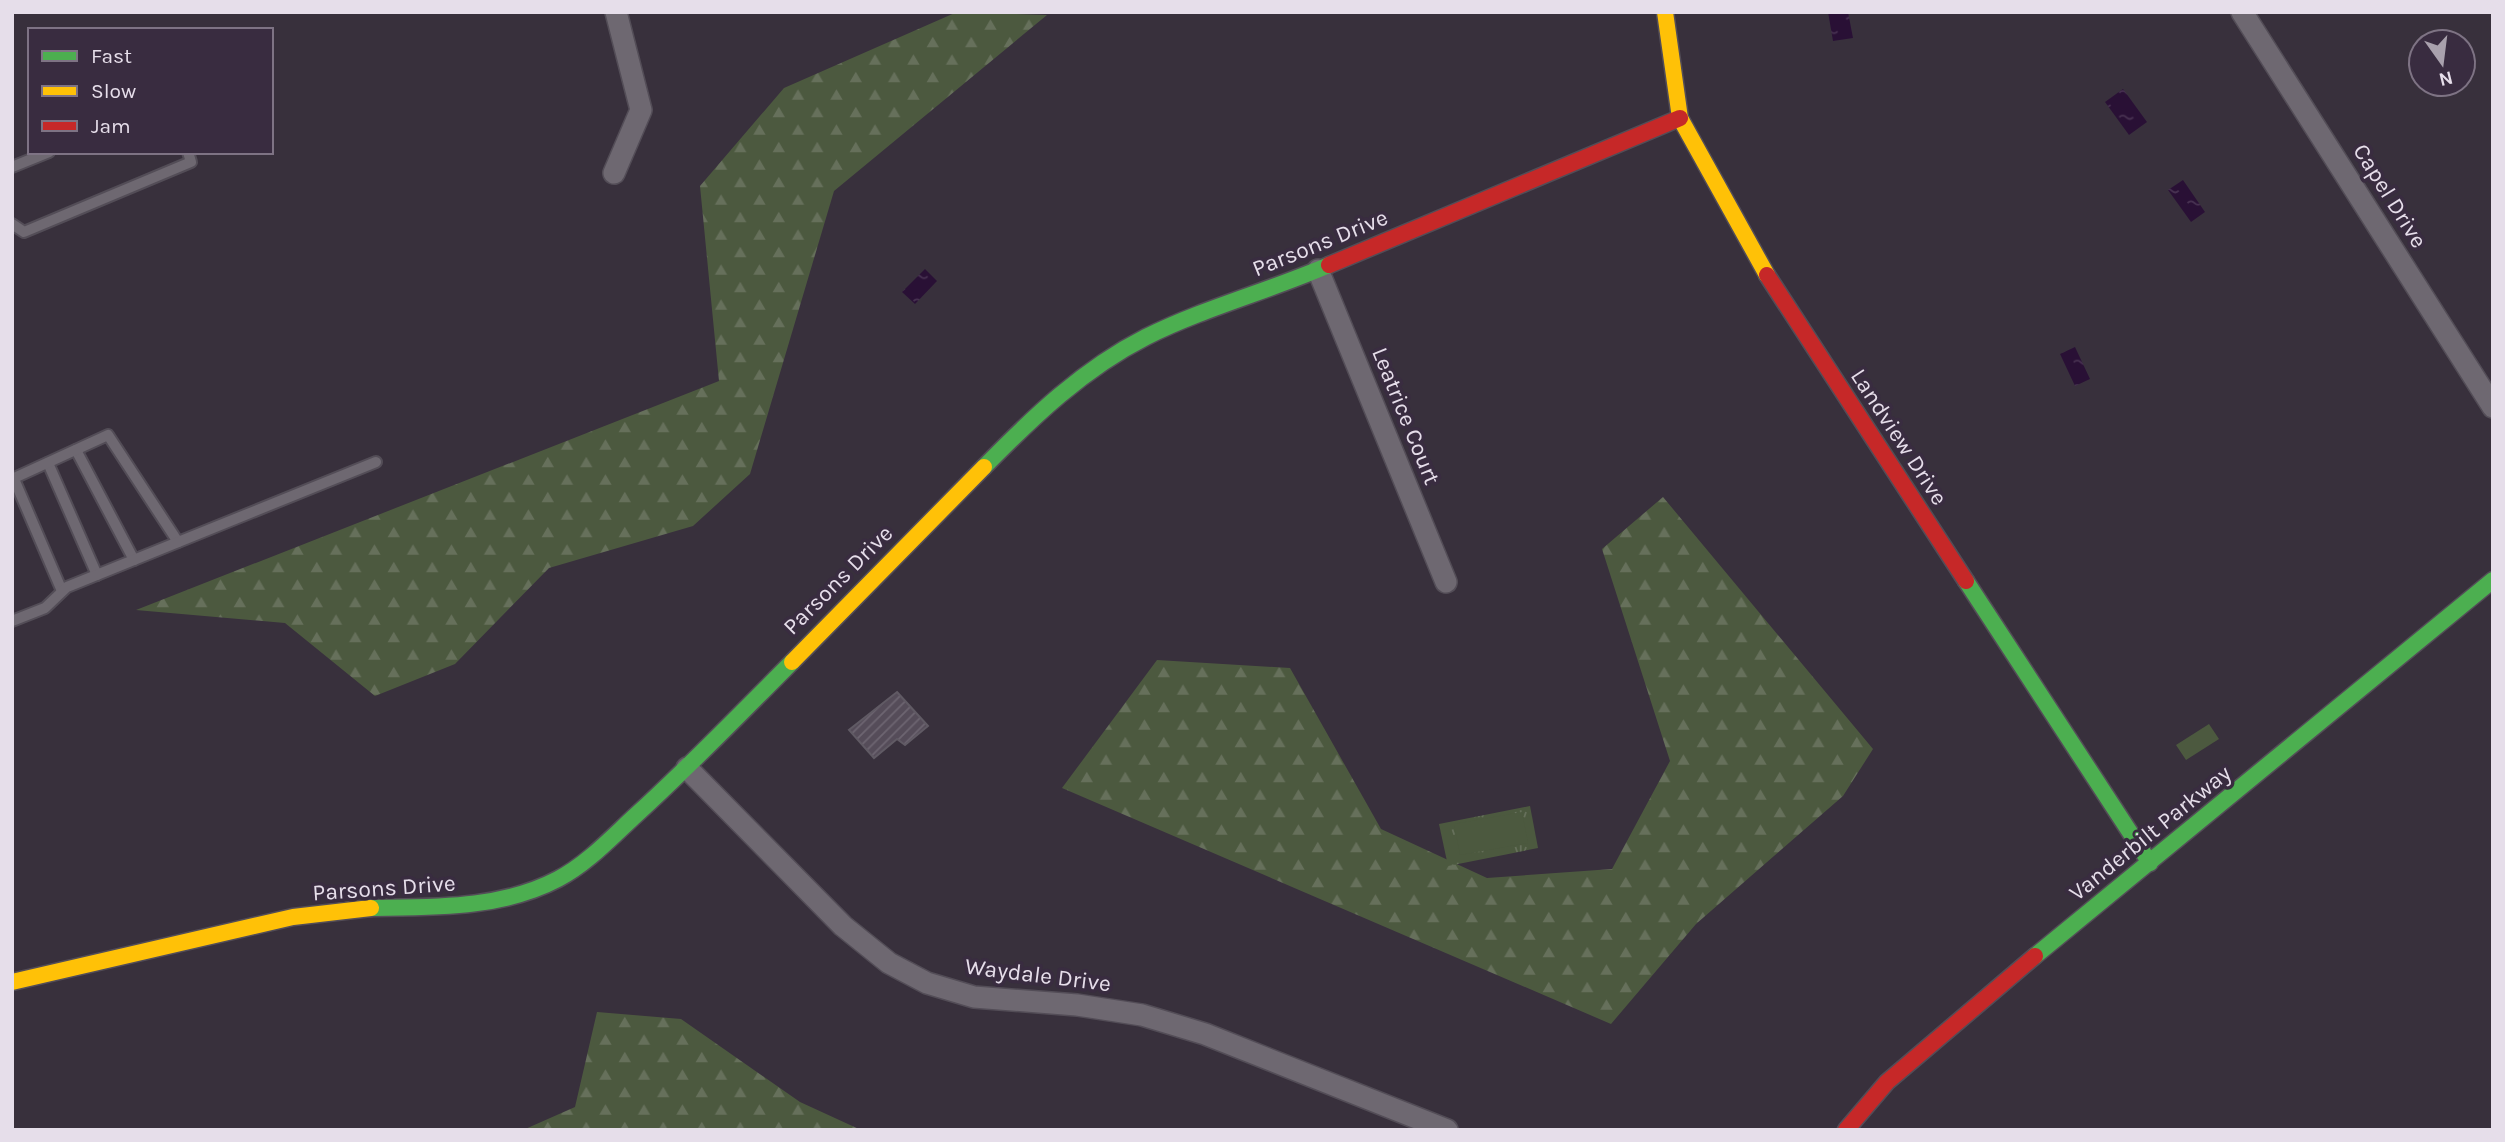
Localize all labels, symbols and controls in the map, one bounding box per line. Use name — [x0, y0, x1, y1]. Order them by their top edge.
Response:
legend — [28, 28, 273, 154]
north arrow — [2407, 28, 2477, 98]
text: Fast — [91, 44, 132, 68]
text: N — [2437, 66, 2455, 91]
text: Slow — [91, 79, 136, 103]
text: Jam — [91, 114, 131, 138]
street label: Capel Drive — [2347, 139, 2433, 253]
street label: Parsons Drive — [1248, 204, 1392, 282]
street label: Leatrice Court — [1366, 343, 1446, 489]
street label: Landview Drive — [1845, 364, 1953, 510]
street label: Parsons Drive — [778, 520, 898, 640]
street label: Vanderbilt Parkway — [2064, 759, 2237, 906]
street label: Parsons Drive — [311, 870, 457, 906]
street label: Waydale Drive — [963, 953, 1113, 997]

